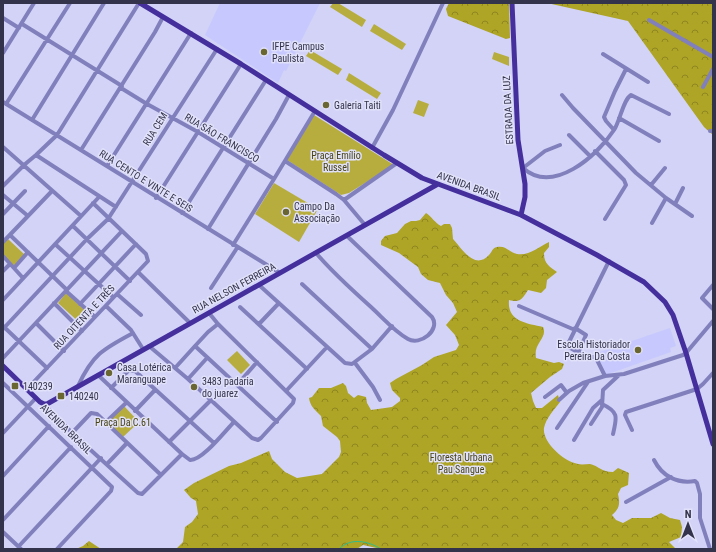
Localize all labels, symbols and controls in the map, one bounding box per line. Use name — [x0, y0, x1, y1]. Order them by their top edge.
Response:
place label: IFPE Campus Paulista — [272, 41, 325, 64]
marker: IFPE Campus Paulista — [259, 47, 269, 57]
street label: ESTRADA DA LUZ — [501, 75, 515, 145]
marker: Galeria Taiti — [321, 100, 331, 110]
place label: Galeria Taiti — [334, 100, 381, 111]
street label: RUA CEM — [141, 110, 169, 148]
street label: RUA SÃO FRANCISCO — [183, 110, 262, 165]
street label: RUA CENTO E VINTE E SEIS — [97, 148, 195, 214]
park label: Praça Emílio Russel — [311, 150, 361, 173]
street label: AVENIDA BRASIL — [436, 169, 503, 203]
place label: Campo Da Associação — [294, 201, 340, 224]
marker: Campo Da Associação — [281, 207, 291, 217]
street label: RUA NELSON FERREIRA — [190, 260, 278, 315]
street label: RUA OITENTA E TRÊS — [51, 282, 117, 352]
place label: Escola Historiador Pereira Da Costa — [557, 339, 630, 362]
marker: Escola Historiador Pereira Da Costa — [633, 345, 643, 355]
place label: Casa Lotérica Maranguape — [117, 362, 171, 385]
marker: Casa Lotérica Maranguape — [104, 368, 114, 378]
place label: 3483 padaria do juarez — [202, 376, 254, 399]
marker: 140239 — [10, 381, 20, 391]
place label: 140239 — [23, 381, 53, 392]
marker: 3483 padaria do juarez — [189, 382, 199, 392]
marker: 140240 — [56, 391, 66, 401]
place label: 140240 — [69, 391, 99, 402]
street label: AVENIDA BRASIL — [38, 402, 94, 456]
park label: Praça Da C.61 — [95, 417, 151, 428]
park label: Floresta Urbana Pau Sangue — [430, 452, 492, 475]
north arrow — [668, 504, 708, 544]
text: N — [685, 508, 692, 521]

